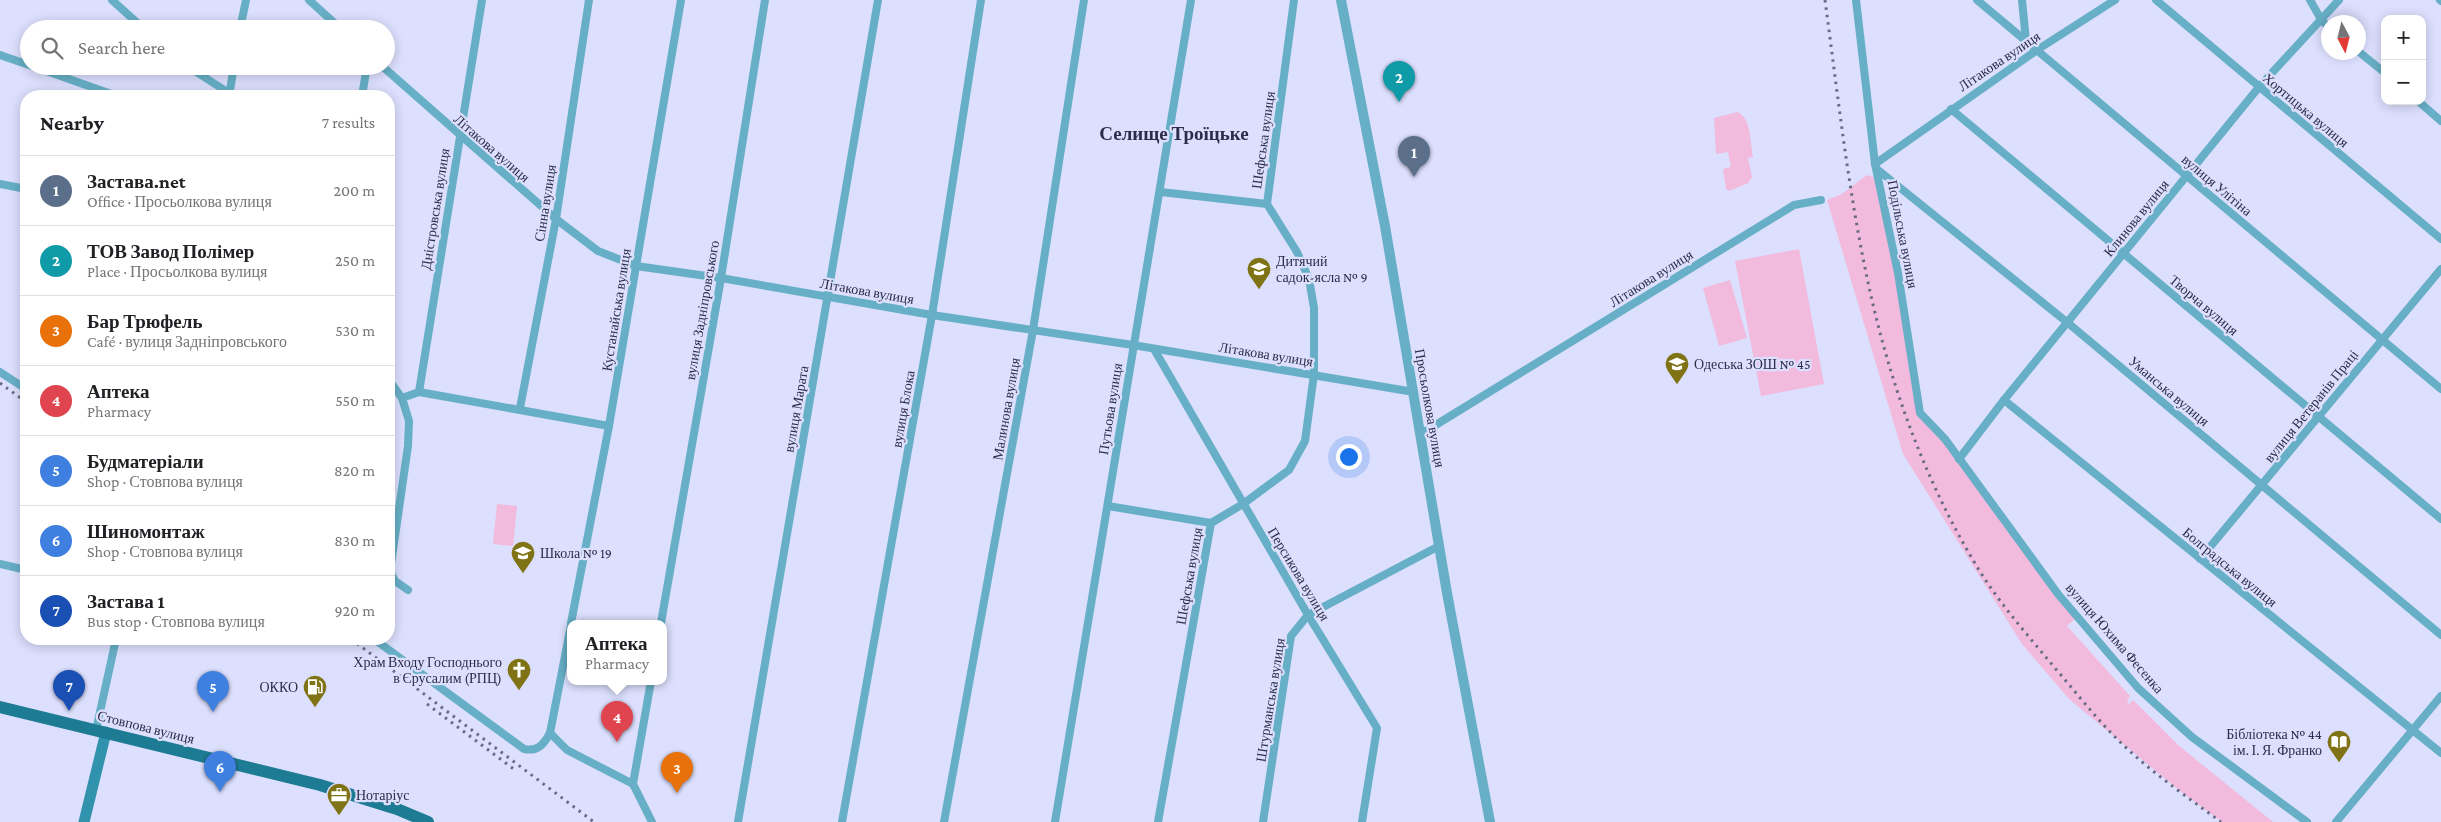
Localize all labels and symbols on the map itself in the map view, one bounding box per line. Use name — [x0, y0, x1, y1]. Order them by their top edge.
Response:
north arrow — [2321, 15, 2366, 60]
street label: Літакова вулиця — [1955, 27, 2043, 94]
pin: 2 — [1383, 61, 1415, 102]
street label: Хортицька вулиця — [2260, 70, 2353, 151]
street label: Шефська вулиця — [1248, 90, 1278, 190]
street label: Літакова вулиця — [451, 111, 534, 186]
district label: Селище Троїцьке — [1099, 123, 1249, 144]
pin: 1 — [1398, 136, 1430, 177]
street label: Дністровська вулиця — [417, 146, 453, 271]
street label: вулиця Улітіна — [2179, 151, 2256, 219]
street label: Сінна вулиця — [531, 163, 559, 243]
street label: Клинова вулиця — [2100, 176, 2172, 260]
street label: Подільська вулиця — [1885, 178, 1921, 290]
street label: вулиця Задніпровського — [682, 239, 722, 381]
street label: Літакова вулиця — [1606, 246, 1696, 310]
street label: Кустанайська вулиця — [598, 247, 634, 373]
place label: Дитячий садок-ясла № 9 — [1276, 253, 1368, 285]
school or university icon: Дитячий садок-ясла № 9 — [1246, 256, 1272, 290]
street label: Творча вулиця — [2166, 272, 2242, 339]
street label: Літакова вулиця — [819, 275, 916, 307]
street label: Літакова вулиця — [1218, 339, 1315, 369]
street label: вулиця Ветеранів Праці — [2261, 346, 2361, 465]
street label: Просьолкова вулиця — [1412, 347, 1448, 469]
school or university icon: Одеська ЗОШ № 45 — [1664, 351, 1690, 385]
street label: Уманська вулиця — [2126, 353, 2213, 430]
street label: Малинова вулиця — [989, 356, 1023, 462]
place label: Одеська ЗОШ № 45 — [1694, 356, 1811, 372]
street label: Путьова вулиця — [1095, 361, 1125, 456]
street label: вулиця Марата — [781, 364, 812, 454]
street label: вулиця Блока — [888, 368, 918, 449]
your location — [1336, 444, 1362, 470]
street label: Персикова вулиця — [1265, 524, 1334, 624]
street label: Болградська вулиця — [2180, 524, 2281, 610]
street label: Шефська вулиця — [1173, 526, 1206, 626]
school or university icon: Школа № 19 — [510, 540, 536, 574]
place label: Школа № 19 — [540, 545, 612, 561]
street label: вулиця Юхима Фесенка — [2063, 580, 2168, 697]
street label: Штурманська вулиця — [1252, 636, 1288, 763]
place label: Храм Входу Господнього в Єрусалим (РПЦ) — [353, 654, 502, 687]
church icon: Храм Входу Господнього в Єрусалим (РПЦ) — [506, 657, 532, 691]
pin: 7 — [53, 670, 85, 711]
pin: 5 — [197, 671, 229, 712]
fuel station icon: ОККО — [302, 674, 328, 708]
place label: ОККО — [259, 679, 298, 695]
pin: 4 — [601, 701, 633, 742]
street label: Стовпова вулиця — [96, 707, 197, 747]
place label: Бібліотека № 44 ім. І. Я. Франко — [2226, 726, 2322, 758]
library icon: Бібліотека № 44 ім. І. Я. Франко — [2326, 729, 2352, 763]
pin: 6 — [204, 751, 236, 792]
pin: 3 — [661, 752, 693, 793]
office icon: Нотаріус — [326, 782, 352, 816]
place label: Нотаріус — [356, 787, 410, 803]

